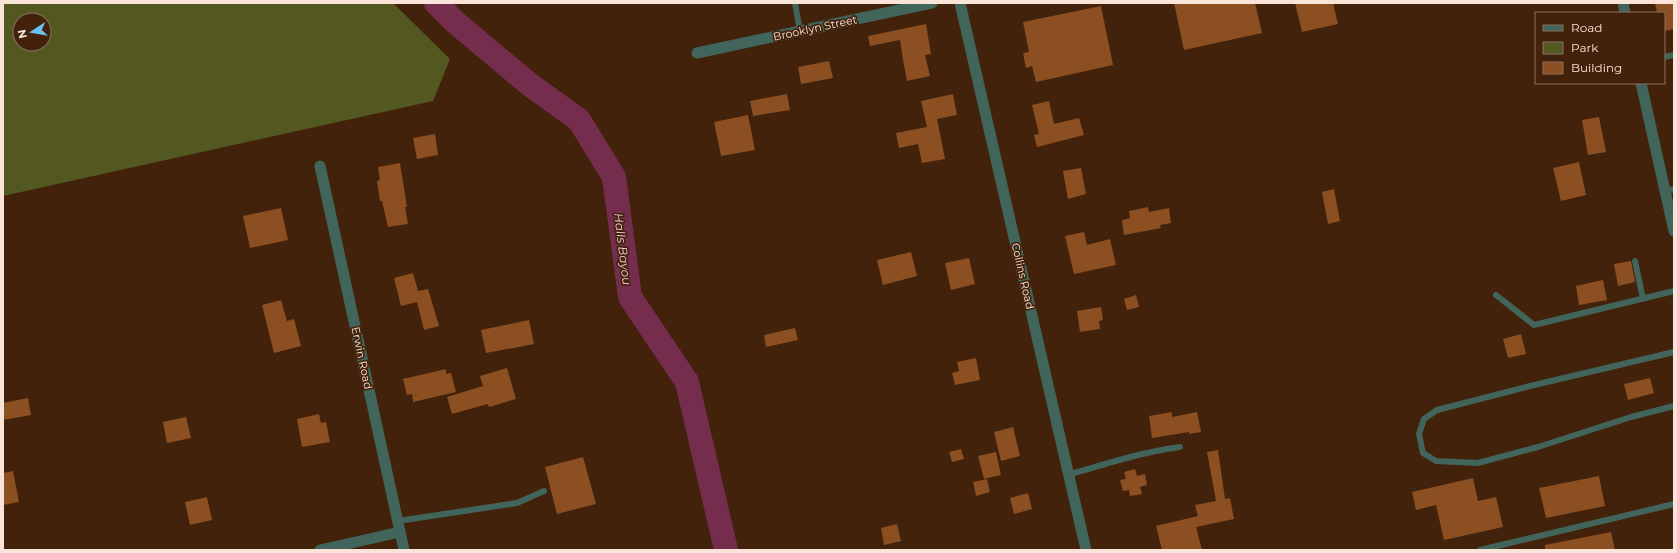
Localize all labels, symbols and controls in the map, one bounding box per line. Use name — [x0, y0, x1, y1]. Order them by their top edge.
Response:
north arrow — [12, 12, 52, 52]
street label: Brooklyn Street — [772, 12, 859, 44]
legend — [1535, 12, 1665, 84]
text: Road — [1571, 20, 1602, 35]
text: N — [14, 28, 30, 40]
text: Park — [1571, 40, 1599, 55]
text: Building — [1571, 60, 1622, 75]
water label: Halls Bayou — [611, 212, 635, 286]
street label: Collins Road — [1009, 241, 1037, 311]
street label: Erwin Road — [349, 325, 375, 391]

